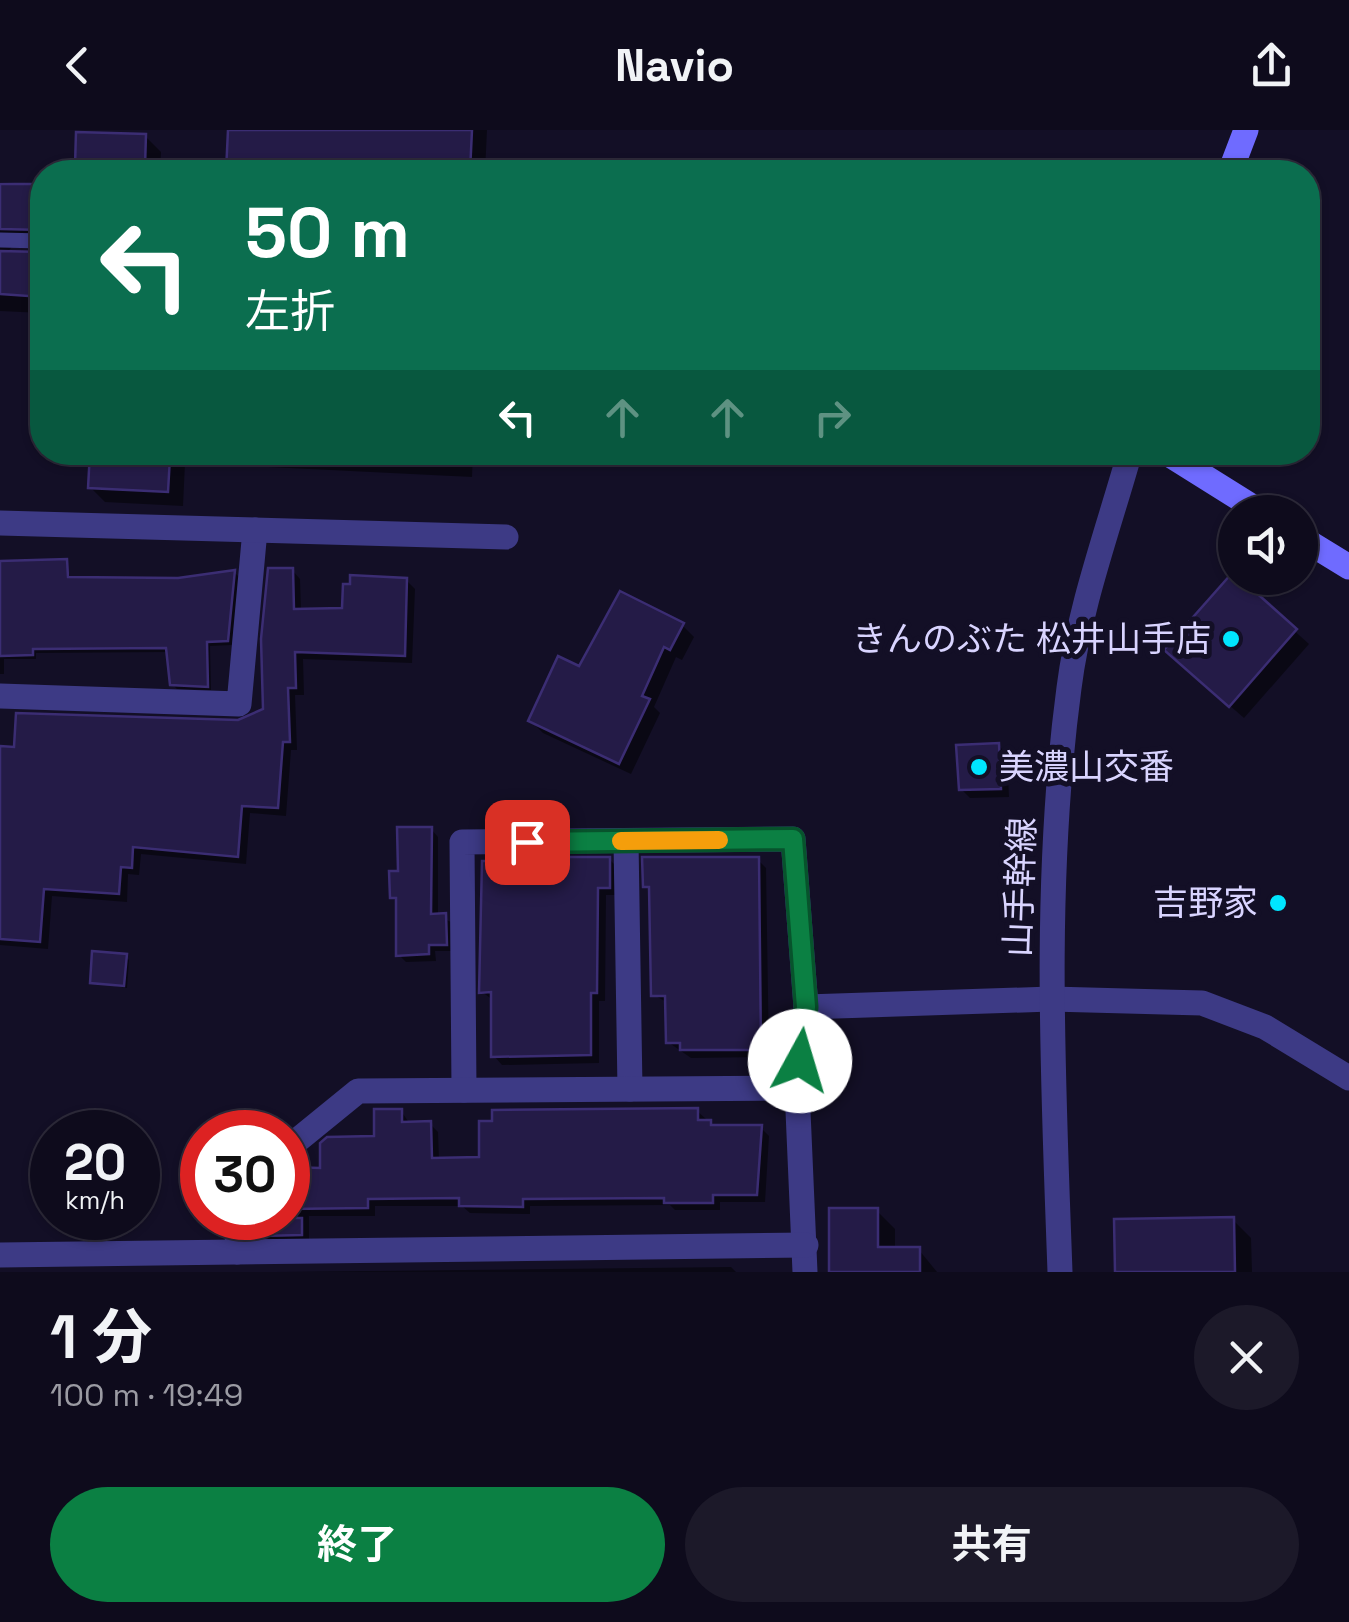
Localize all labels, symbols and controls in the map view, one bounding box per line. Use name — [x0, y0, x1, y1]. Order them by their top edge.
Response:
text: Navio — [615, 37, 734, 94]
icon: back — [50, 38, 105, 93]
icon: share — [1244, 38, 1299, 93]
text: 50 m — [245, 188, 410, 277]
icon: left — [80, 200, 210, 330]
text: 左折 — [245, 283, 335, 340]
icon: left — [490, 390, 545, 445]
icon: ahead — [595, 390, 650, 445]
icon: ahead — [700, 390, 755, 445]
icon: right — [805, 390, 860, 445]
map controls — [1218, 495, 1318, 595]
button: sound — [1218, 495, 1318, 595]
place label: きんのぶた 松井山手店 — [852, 617, 1211, 661]
marker: きんのぶた 松井山手店 — [1220, 628, 1242, 650]
place label: 美濃山交番 — [999, 745, 1174, 789]
marker: 美濃山交番 — [968, 756, 990, 778]
pin — [485, 800, 570, 885]
icon: arrive — [500, 815, 555, 870]
street label: 山手幹線 — [996, 816, 1044, 958]
place label: 吉野家 — [1153, 881, 1258, 925]
marker: 吉野家 — [1267, 892, 1289, 914]
position arrow — [748, 1009, 852, 1113]
speed limit sign: 30 — [180, 1110, 310, 1240]
text: 20 — [64, 1131, 126, 1195]
text: km/h — [65, 1184, 125, 1216]
text: 1 分 — [50, 1299, 152, 1376]
button: close — [1194, 1305, 1299, 1410]
text: 100 m · 19:49 — [50, 1375, 243, 1415]
button: 終了 — [50, 1487, 665, 1602]
button: 共有 — [685, 1487, 1299, 1602]

